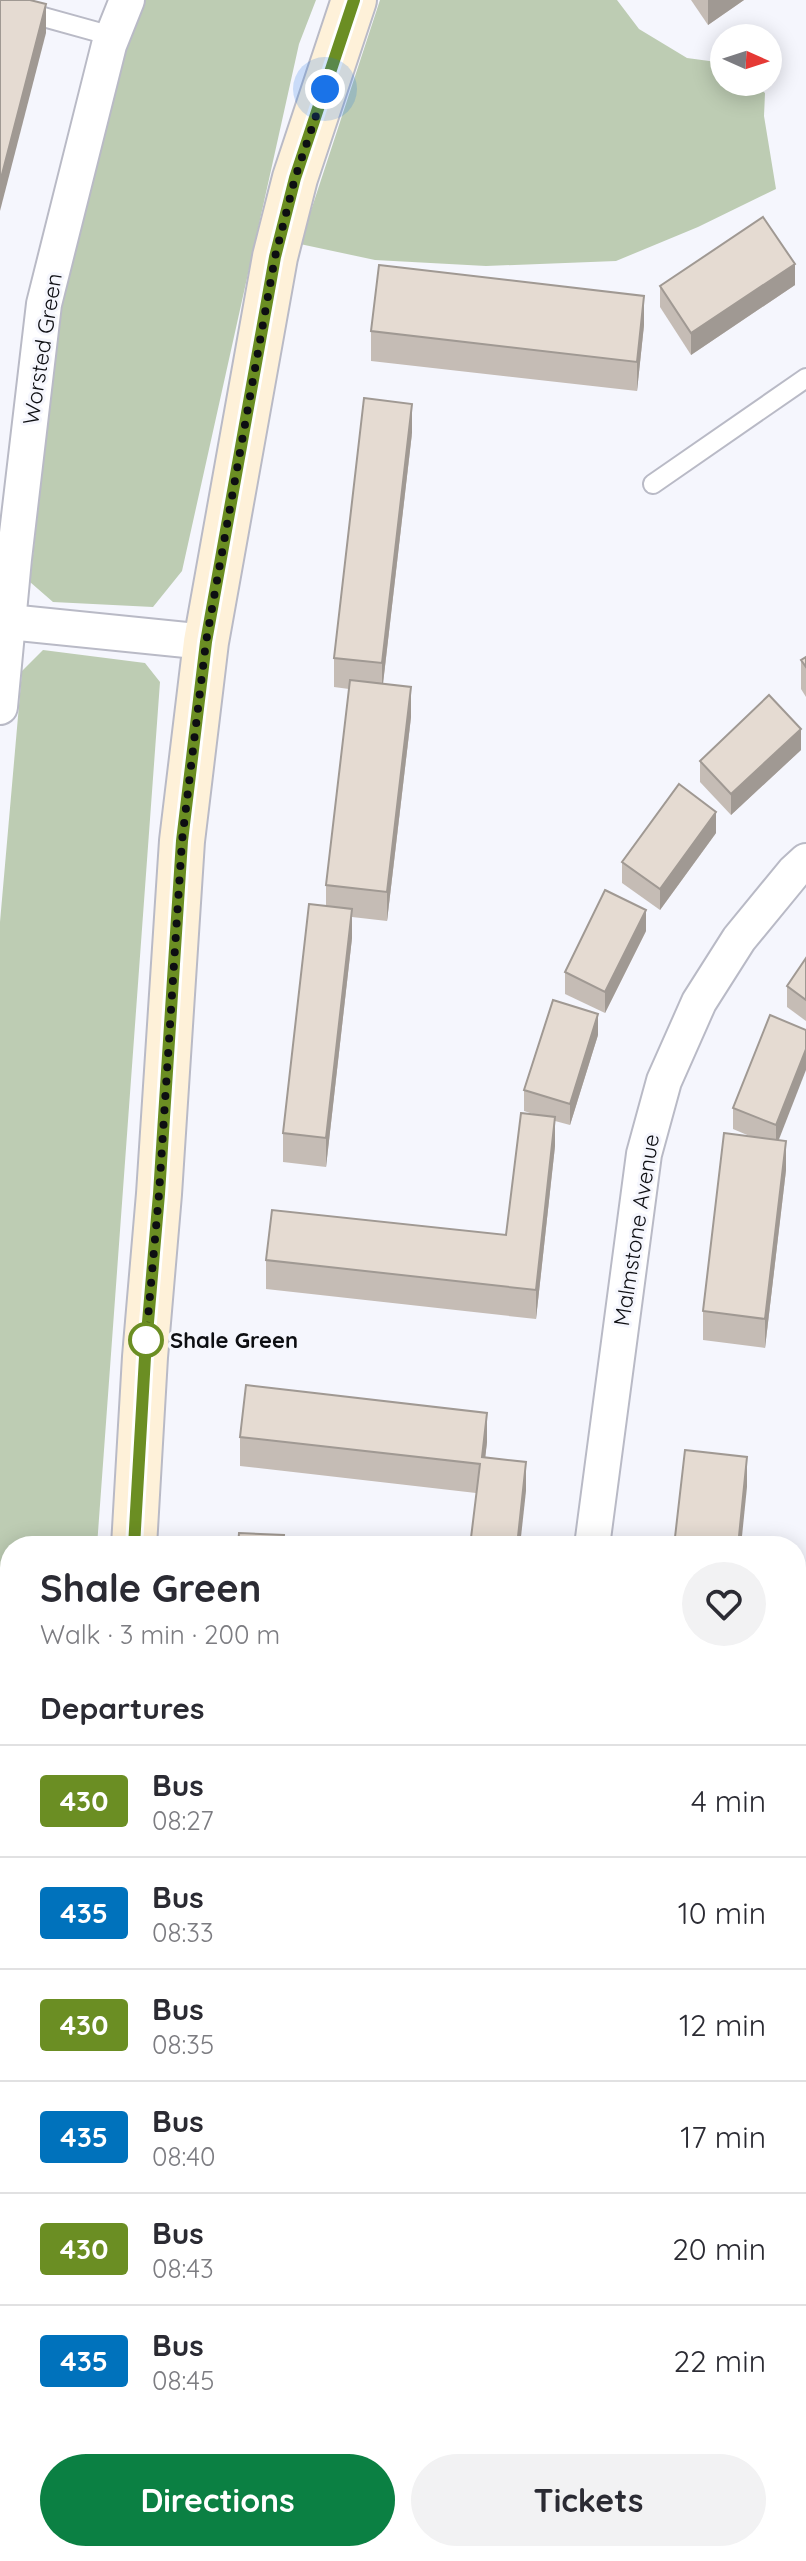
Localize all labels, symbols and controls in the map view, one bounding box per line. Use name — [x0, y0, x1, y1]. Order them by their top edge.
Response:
north arrow — [710, 24, 782, 96]
map controls — [710, 24, 782, 96]
your location — [305, 69, 345, 109]
street label: Worsted Green — [16, 271, 68, 427]
street label: Malmstone Avenue — [607, 1132, 665, 1328]
marker: Shale Green — [129, 1323, 163, 1357]
place label: Shale Green — [170, 1326, 298, 1354]
button: heart — [682, 1562, 766, 1646]
text: Shale Green — [40, 1564, 261, 1612]
text: Walk · 3 min · 200 m — [40, 1618, 280, 1651]
text: Departures — [40, 1689, 205, 1727]
text: Bus — [152, 1766, 204, 1804]
text: 4 min — [691, 1782, 766, 1820]
text: 430 — [60, 1783, 108, 1818]
text: 08:27 — [152, 1804, 214, 1837]
text: Bus — [152, 1878, 204, 1916]
text: 10 min — [678, 1894, 766, 1932]
text: 435 — [60, 1895, 108, 1930]
text: 08:33 — [152, 1916, 214, 1949]
text: Bus — [152, 1990, 204, 2028]
text: 12 min — [679, 2006, 766, 2044]
text: 430 — [60, 2007, 108, 2042]
text: 08:35 — [152, 2028, 214, 2061]
text: Bus — [152, 2102, 204, 2140]
text: 17 min — [680, 2118, 766, 2156]
text: 435 — [60, 2119, 108, 2154]
text: 08:40 — [152, 2140, 216, 2173]
text: Bus — [152, 2214, 204, 2252]
text: 20 min — [672, 2230, 766, 2268]
text: 430 — [60, 2231, 108, 2266]
text: 08:43 — [152, 2252, 214, 2285]
text: Bus — [152, 2326, 204, 2364]
text: 22 min — [673, 2342, 766, 2380]
text: 435 — [60, 2343, 108, 2378]
text: 08:45 — [152, 2364, 214, 2397]
button: Directions — [40, 2454, 395, 2546]
button: Tickets — [411, 2454, 766, 2546]

